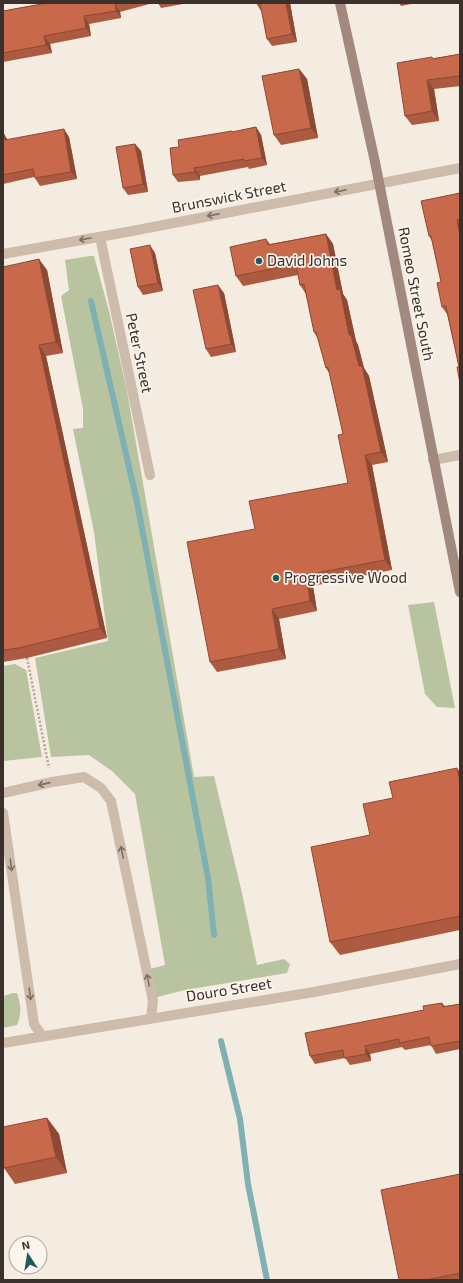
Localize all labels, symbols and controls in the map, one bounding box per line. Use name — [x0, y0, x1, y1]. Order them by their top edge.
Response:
street label: Brunswick Street — [170, 176, 288, 216]
one-way arrow — [334, 187, 347, 195]
one-way arrow — [207, 212, 220, 220]
street label: Romeo Street South — [395, 225, 439, 362]
one-way arrow — [79, 236, 92, 244]
place label: David Johns — [267, 251, 347, 269]
marker: David Johns — [254, 256, 264, 266]
street label: Peter Street — [123, 311, 157, 395]
place label: Progressive Wood — [284, 568, 407, 586]
marker: Progressive Wood — [271, 573, 281, 583]
one-way arrow — [38, 780, 51, 788]
one-way arrow — [117, 846, 125, 859]
one-way arrow — [7, 858, 15, 871]
one-way arrow — [144, 973, 152, 986]
street label: Douro Street — [185, 973, 273, 1005]
one-way arrow — [26, 987, 34, 1000]
north arrow — [8, 1235, 48, 1275]
text: N — [21, 1238, 31, 1252]

